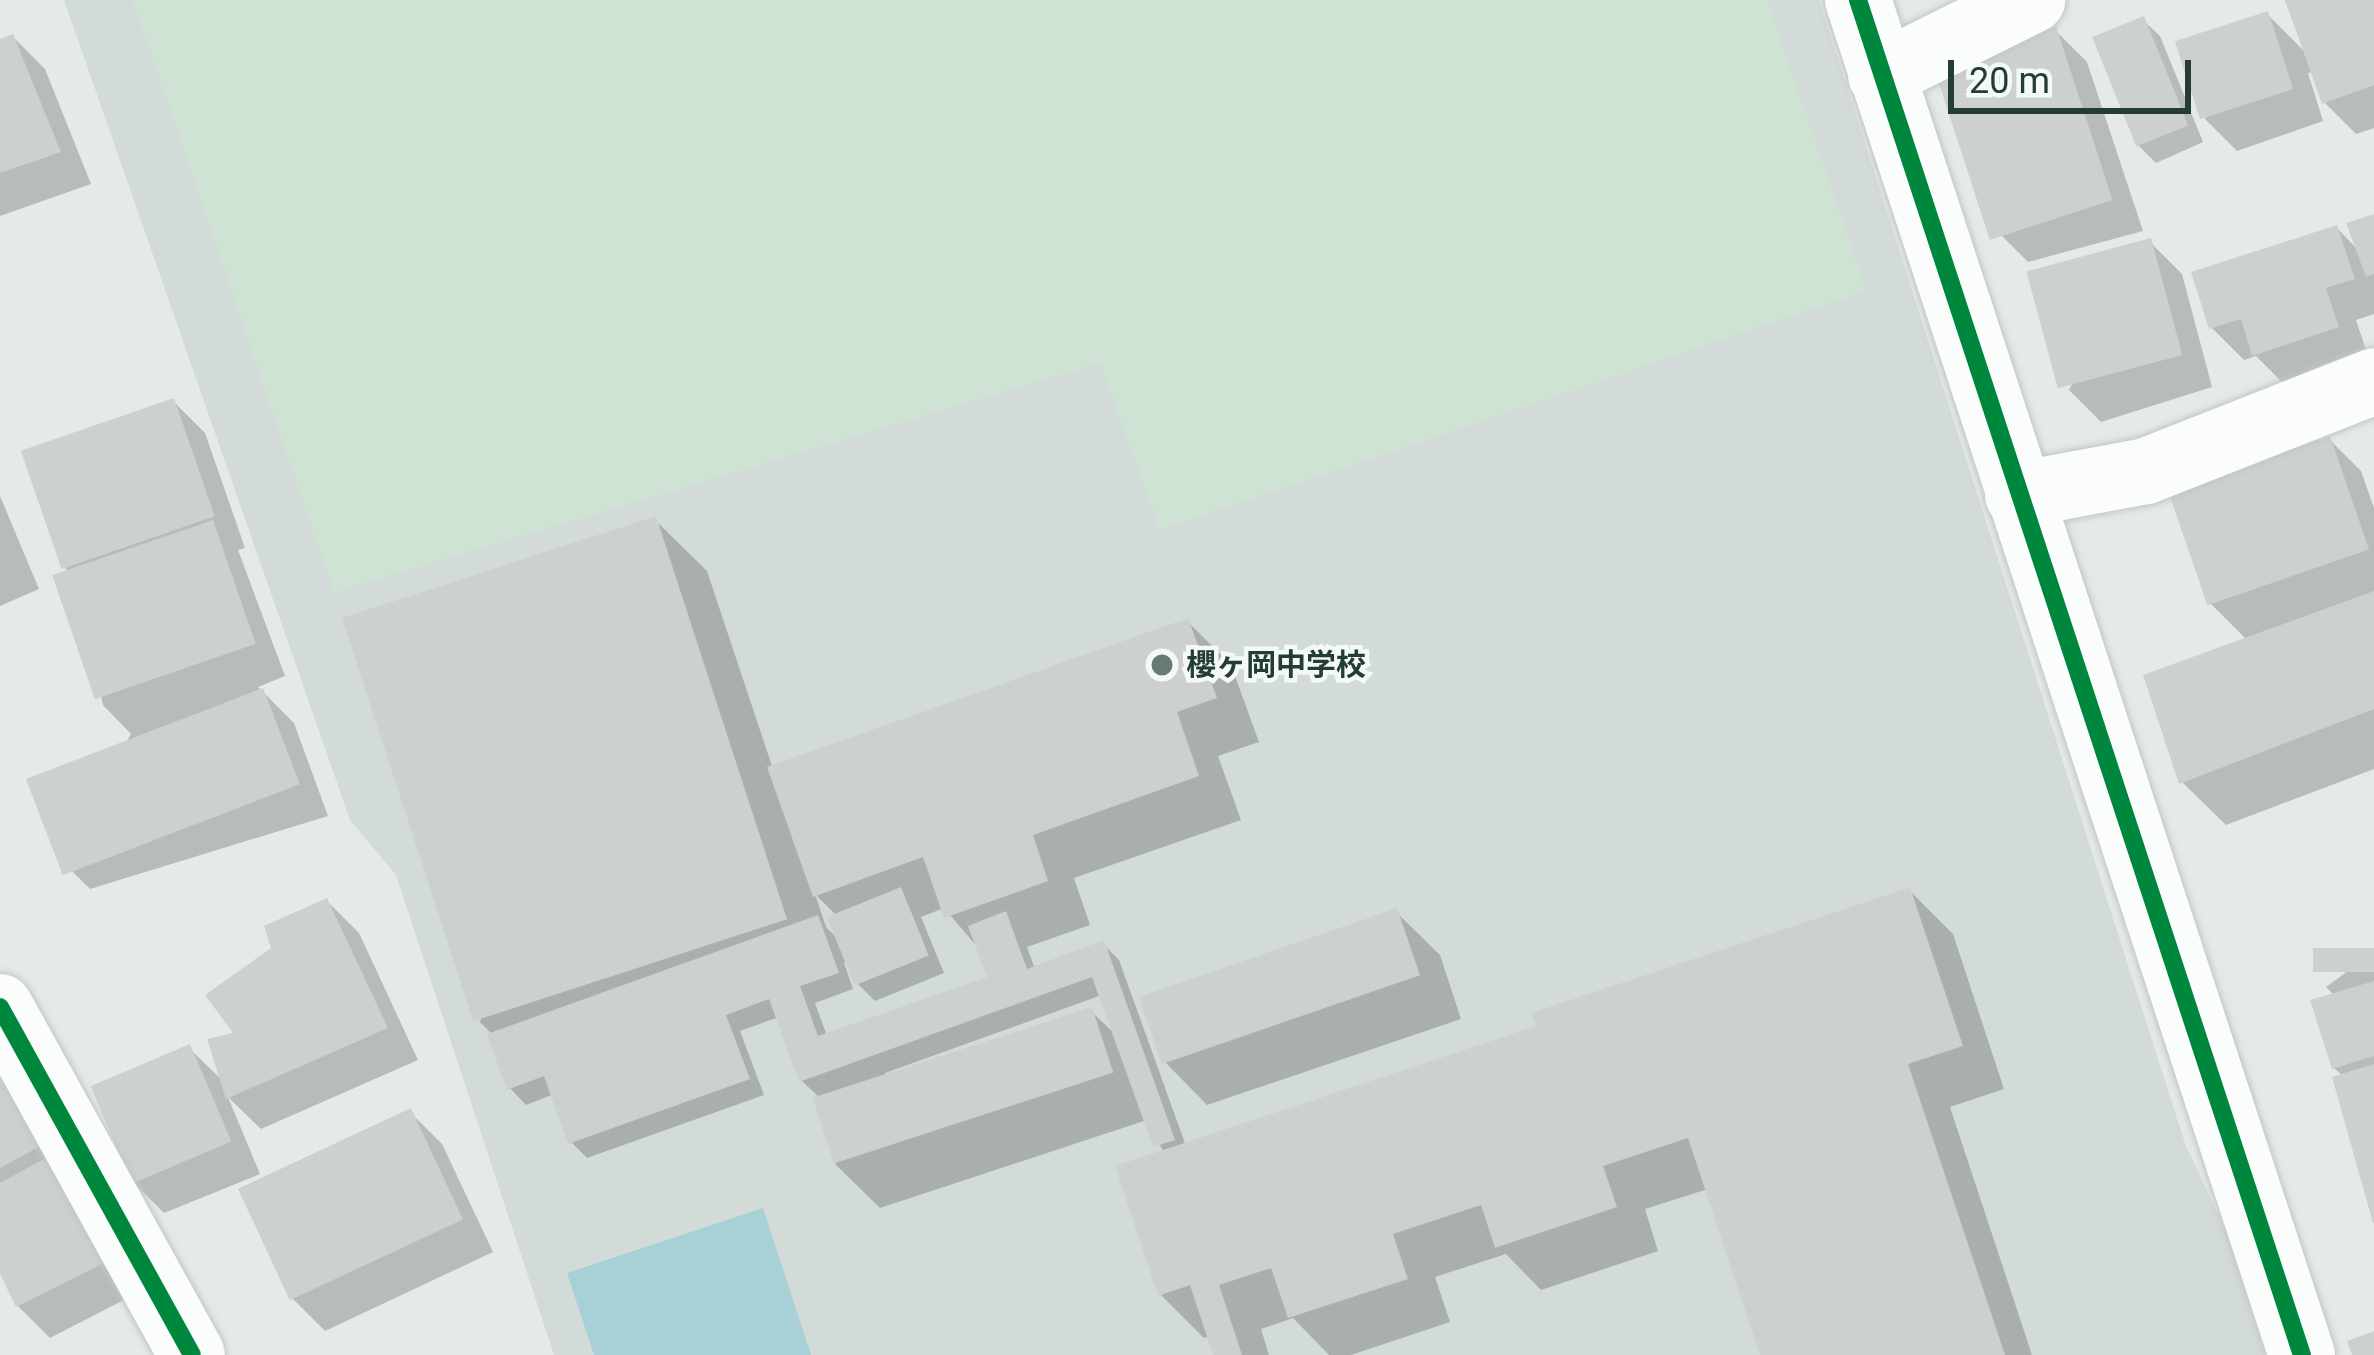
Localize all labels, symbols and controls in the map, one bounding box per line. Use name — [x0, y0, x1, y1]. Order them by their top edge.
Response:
scale bar — [1954, 36, 2197, 110]
text: 20 m — [1969, 60, 2050, 102]
place label: 櫻ヶ岡中学校 — [1186, 647, 1366, 683]
marker: 櫻ヶ岡中学校 — [1149, 652, 1175, 678]

